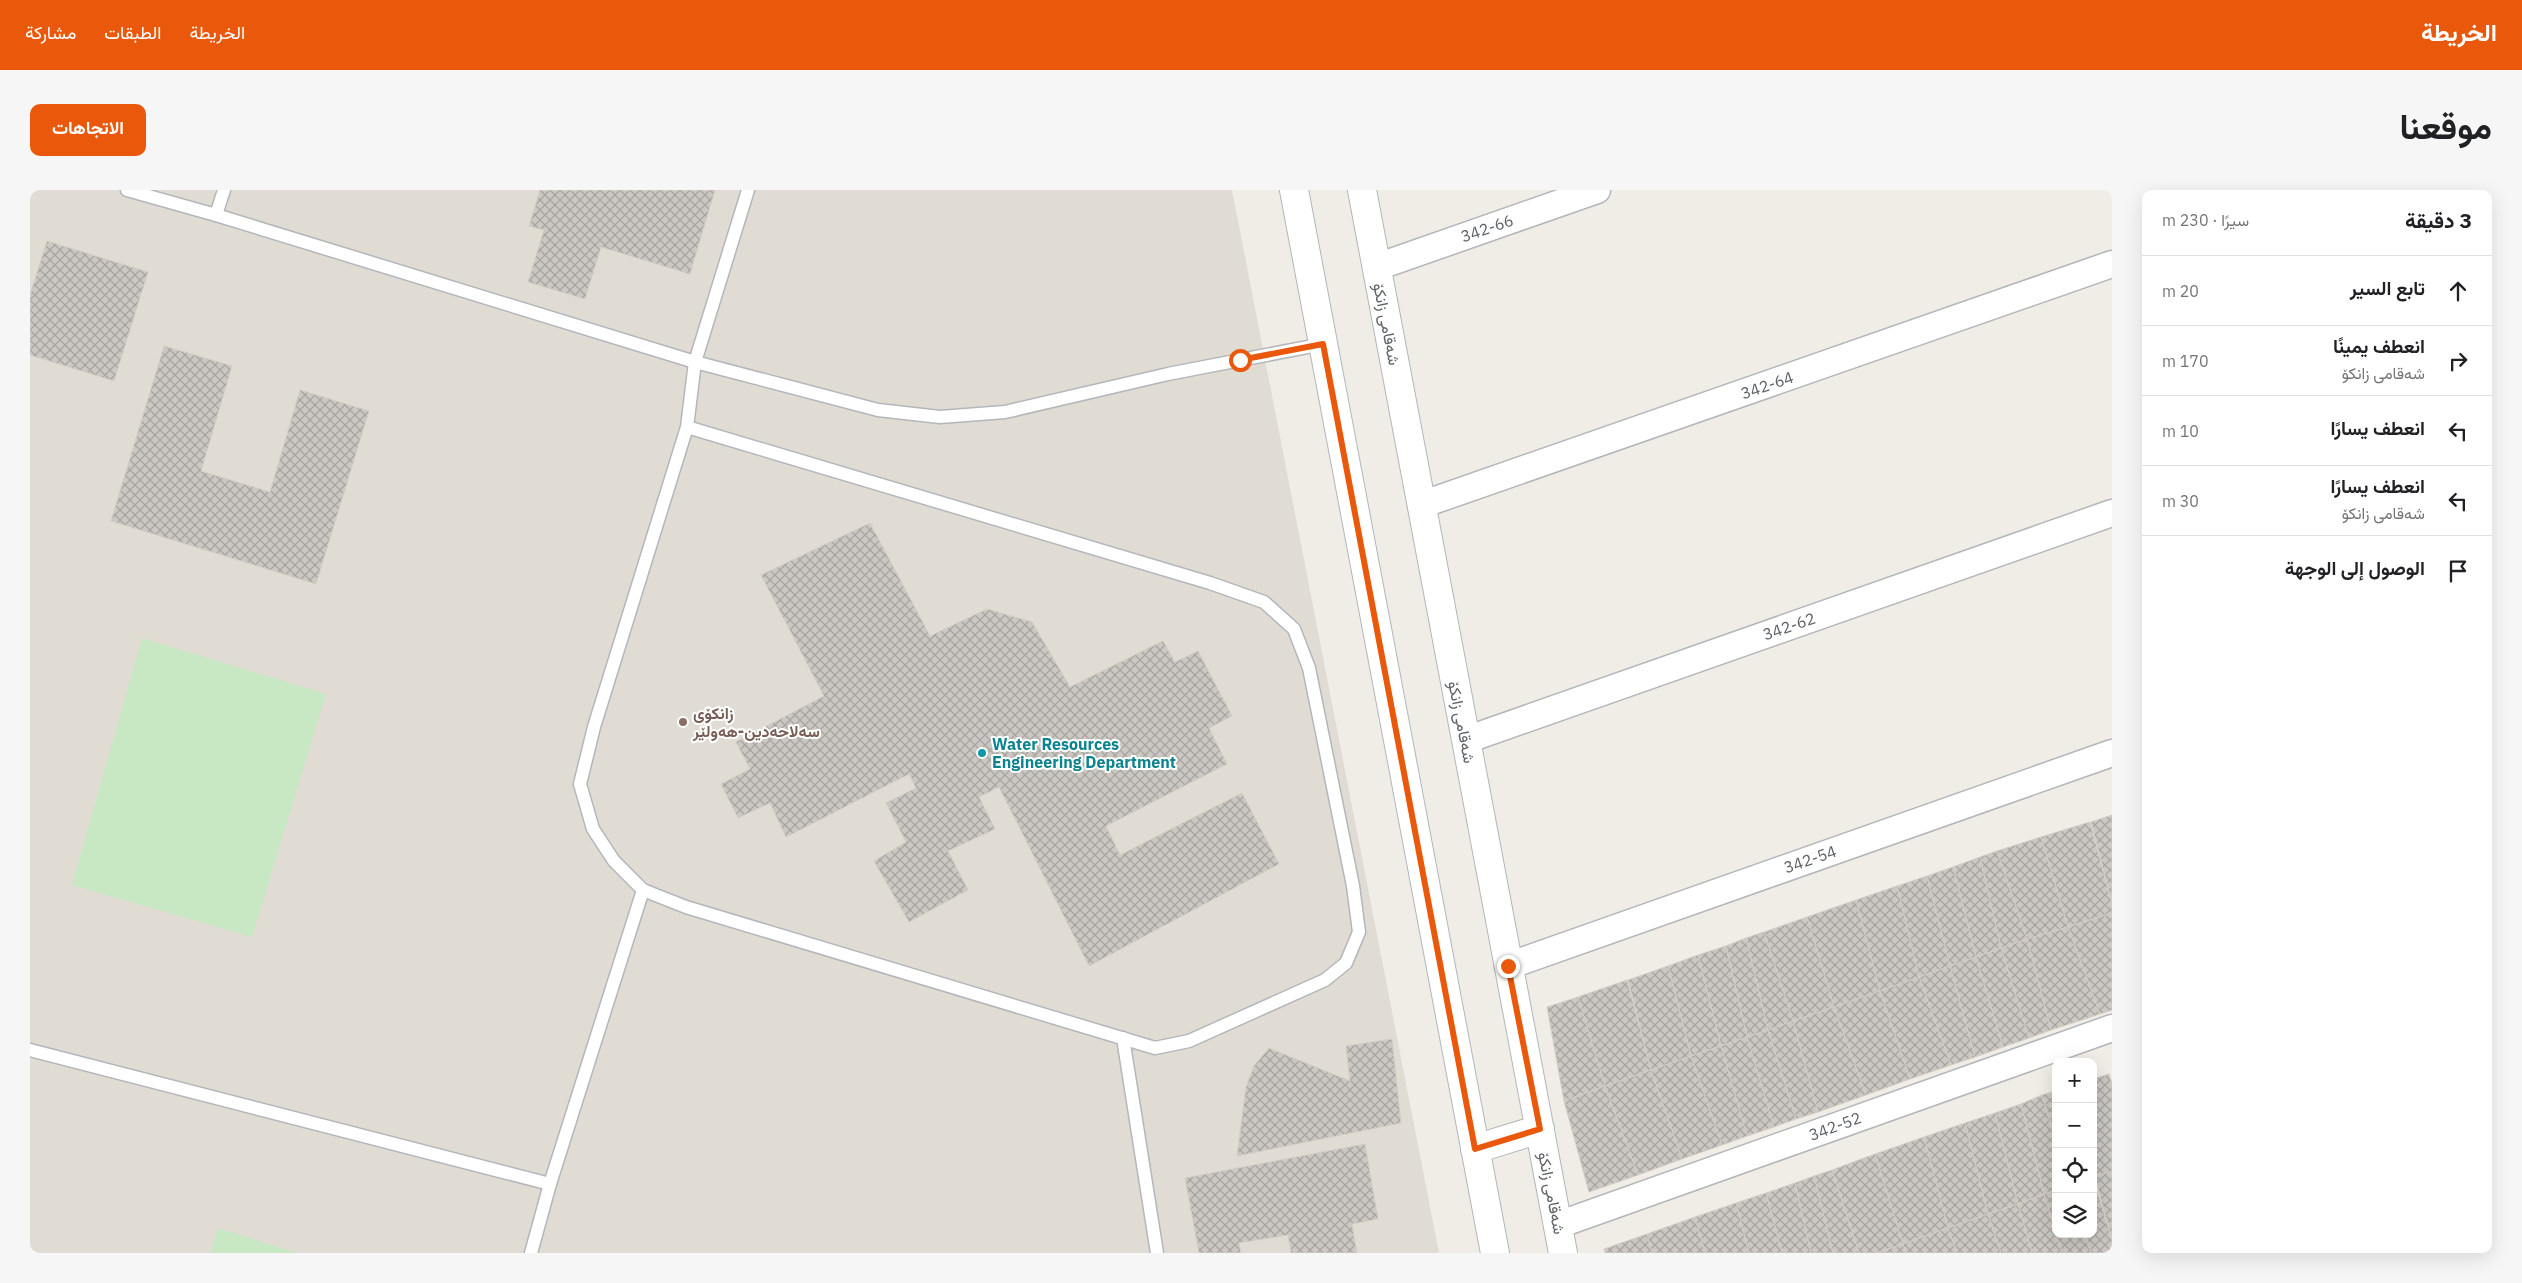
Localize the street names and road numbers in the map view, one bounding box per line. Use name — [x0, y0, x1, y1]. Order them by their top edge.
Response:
street label: 342-66 — [1458, 210, 1516, 246]
street label: شەقامی زانکۆ — [1368, 281, 1405, 367]
street label: 342-64 — [1738, 367, 1796, 403]
street label: 342-62 — [1760, 608, 1818, 644]
street label: شەقامی زانکۆ — [1443, 679, 1480, 765]
street label: 342-54 — [1781, 841, 1839, 877]
street label: 342-52 — [1806, 1107, 1864, 1145]
street label: شەقامی زانکۆ — [1533, 1150, 1570, 1236]

